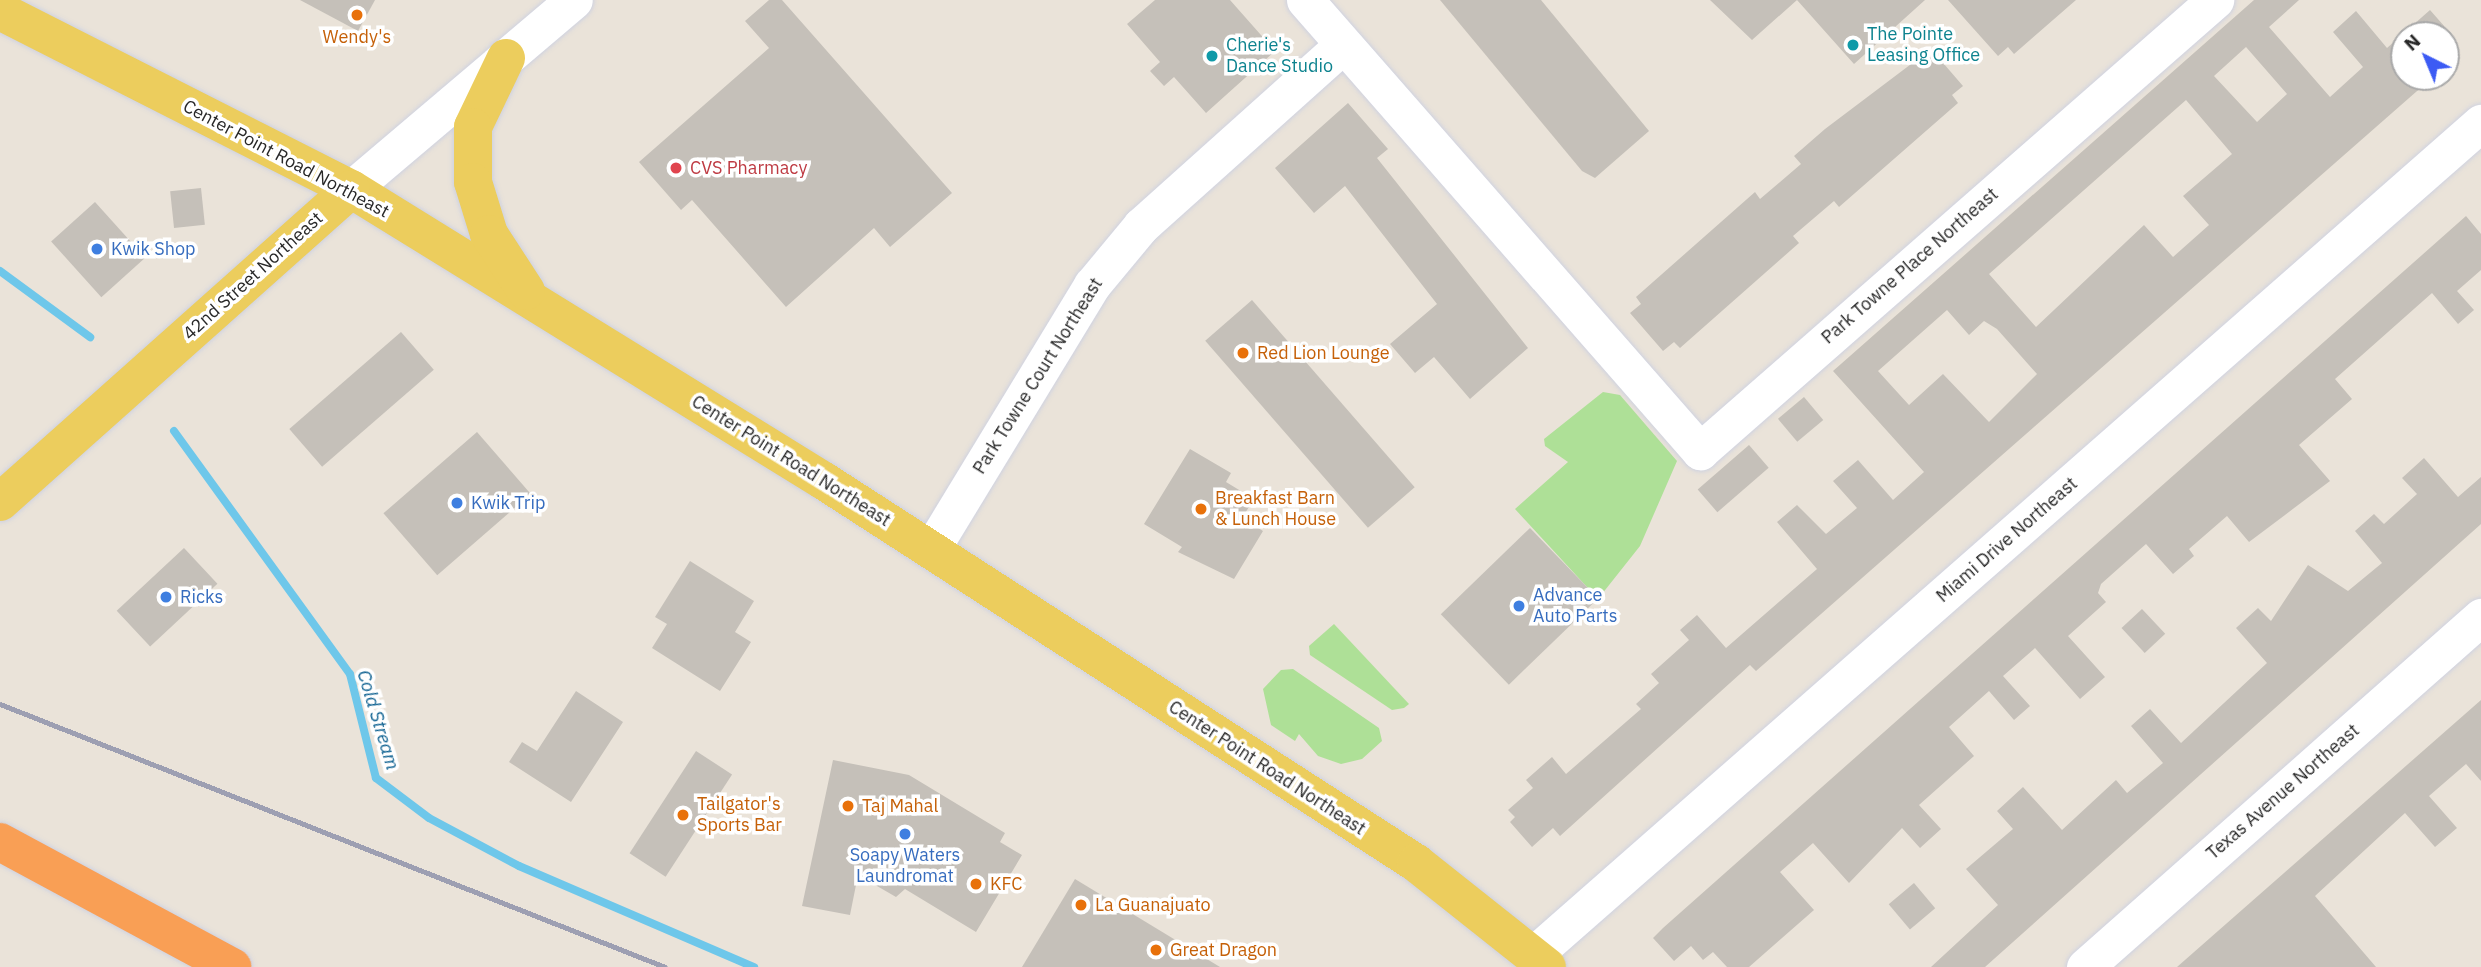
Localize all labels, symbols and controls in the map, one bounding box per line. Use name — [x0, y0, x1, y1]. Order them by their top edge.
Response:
marker: Wendy's — [349, 7, 365, 23]
north arrow — [2390, 21, 2460, 91]
place label: The Pointe Leasing Office — [1867, 24, 1980, 66]
place label: Wendy's — [323, 26, 391, 48]
text: N — [2399, 29, 2425, 56]
place label: Cherie's Dance Studio — [1226, 35, 1333, 78]
marker: The Pointe Leasing Office — [1845, 37, 1861, 53]
marker: Cherie's Dance Studio — [1204, 48, 1220, 64]
street label: Center Point Road Northeast — [179, 95, 393, 223]
place label: CVS Pharmacy — [690, 157, 807, 179]
marker: CVS Pharmacy — [668, 160, 684, 176]
street label: Park Towne Place Northeast — [1817, 183, 2003, 349]
street label: 42nd Street Northeast — [179, 208, 327, 344]
place label: Kwik Shop — [111, 238, 195, 260]
marker: Kwik Shop — [89, 241, 105, 257]
street label: Park Towne Court Northeast — [969, 274, 1107, 478]
place label: Red Lion Lounge — [1257, 342, 1390, 364]
marker: Red Lion Lounge — [1235, 345, 1251, 361]
street label: Center Point Road Northeast — [688, 391, 894, 531]
street label: Miami Drive Northeast — [1932, 473, 2082, 607]
place label: Breakfast Barn & Lunch House — [1215, 488, 1336, 530]
place label: Kwik Trip — [471, 492, 545, 514]
marker: Kwik Trip — [449, 495, 465, 511]
marker: Breakfast Barn & Lunch House — [1193, 501, 1209, 517]
place label: Advance Auto Parts — [1533, 585, 1617, 628]
place label: Ricks — [180, 586, 223, 608]
marker: Ricks — [158, 589, 174, 605]
marker: Advance Auto Parts — [1511, 598, 1527, 614]
water label: Cold Stream — [352, 667, 404, 773]
street label: Center Point Road Northeast — [1165, 696, 1369, 840]
street label: Texas Avenue Northeast — [2202, 720, 2364, 864]
place label: Tailgator's Sports Bar — [697, 794, 782, 836]
place label: Taj Mahal — [862, 795, 938, 817]
marker: Taj Mahal — [840, 798, 856, 814]
marker: Tailgator's Sports Bar — [675, 807, 691, 823]
marker: Soapy Waters Laundromat — [897, 826, 913, 842]
place label: Soapy Waters Laundromat — [850, 845, 960, 888]
place label: KFC — [990, 873, 1022, 895]
marker: KFC — [968, 876, 984, 892]
place label: La Guanajuato — [1095, 894, 1211, 916]
marker: La Guanajuato — [1073, 897, 1089, 913]
place label: Great Dragon — [1170, 939, 1277, 961]
marker: Great Dragon — [1148, 942, 1164, 958]

